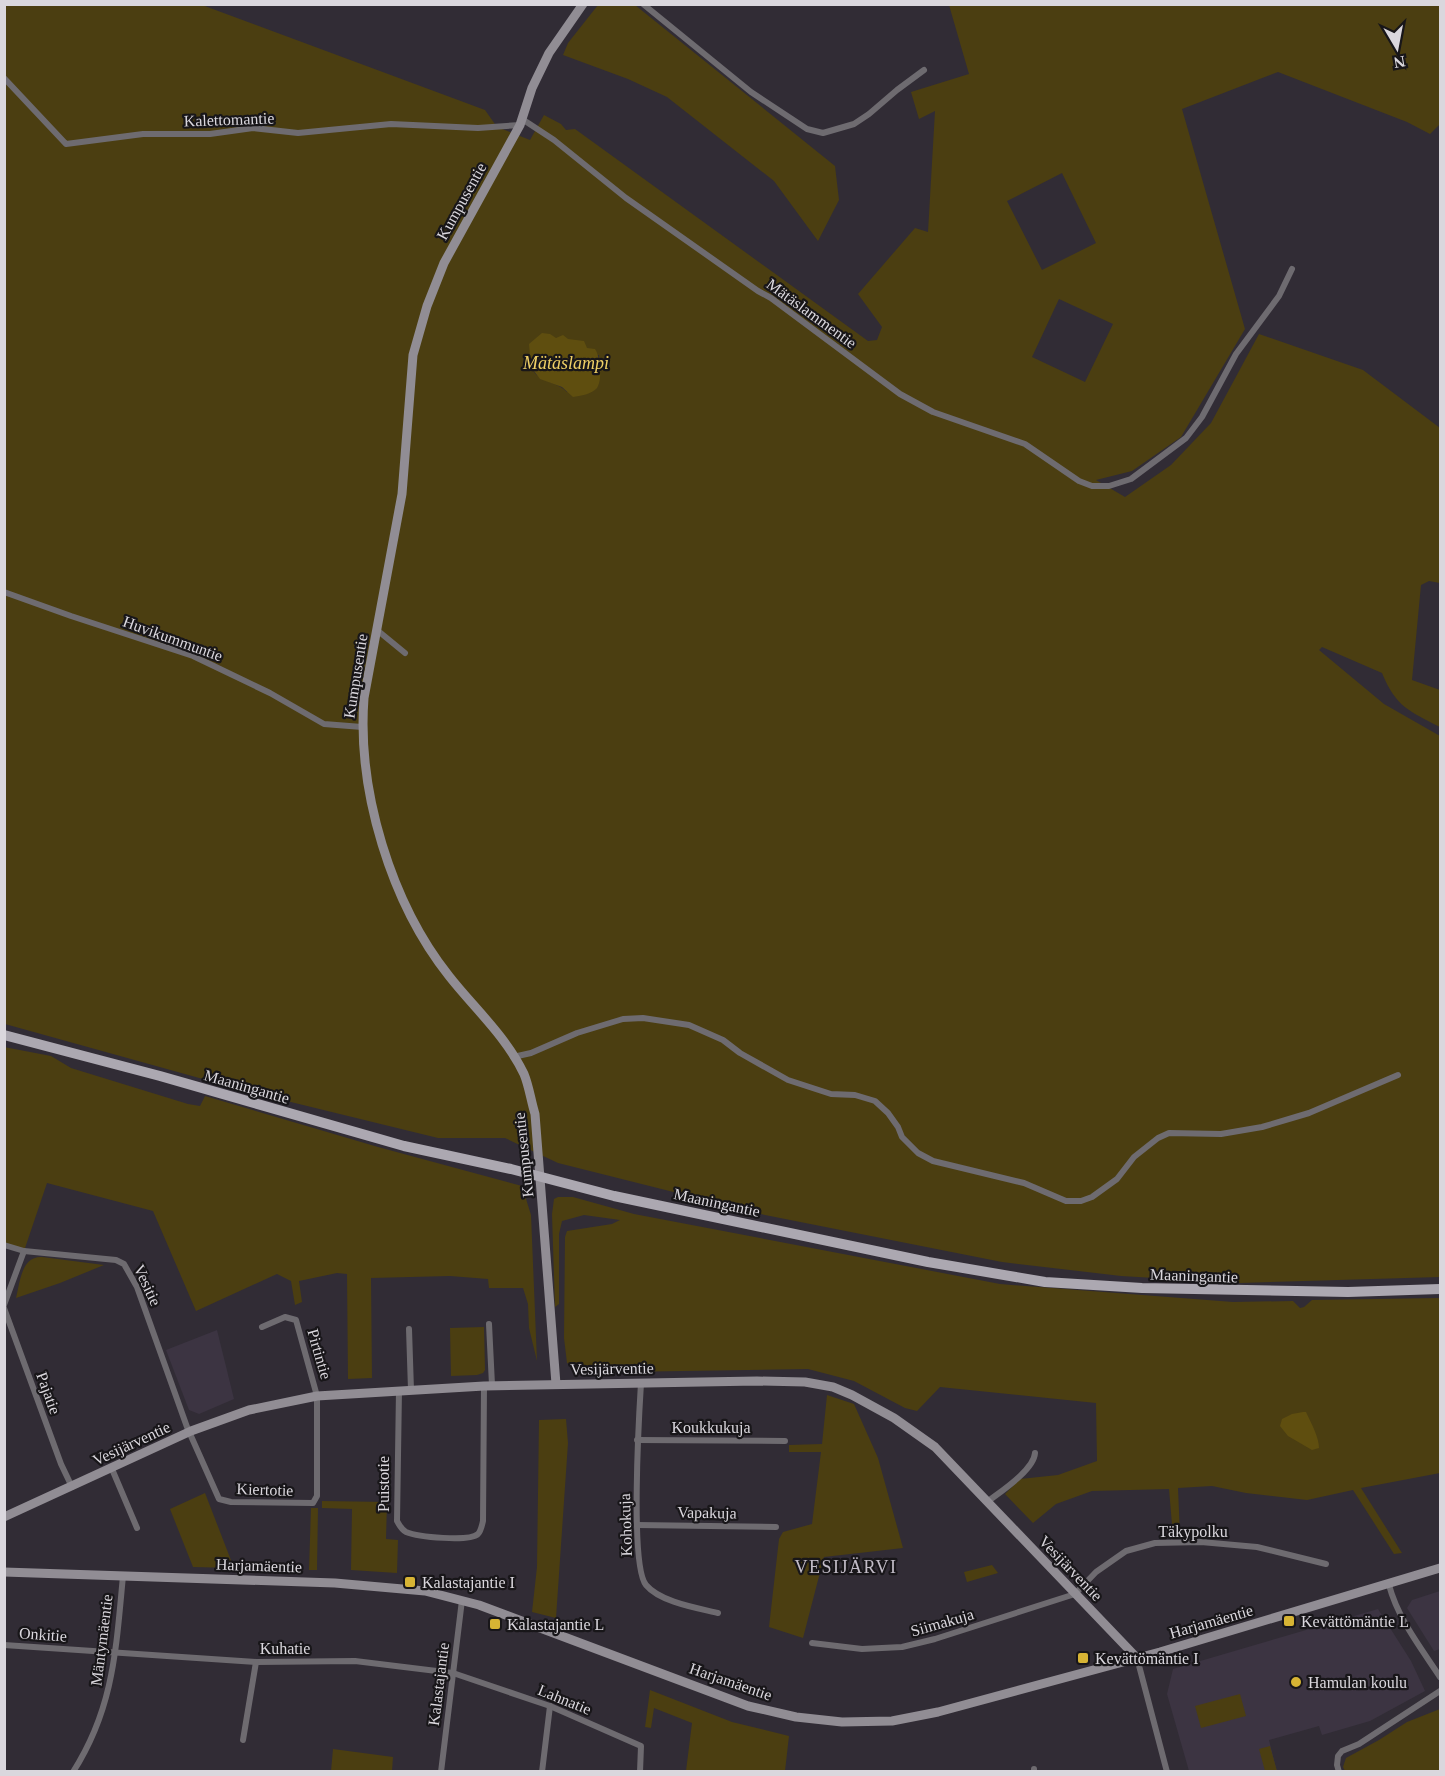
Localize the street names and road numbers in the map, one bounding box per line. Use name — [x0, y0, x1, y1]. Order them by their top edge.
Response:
street label: Kalettomantie — [183, 109, 275, 130]
street label: Kumpusentie — [433, 160, 490, 243]
street label: Mätäslammentie — [764, 275, 860, 352]
street label: Huvikummuntie — [121, 613, 225, 664]
street label: Kumpusentie — [340, 633, 372, 720]
street label: Maaningantie — [202, 1066, 291, 1108]
street label: Kumpusentie — [511, 1112, 537, 1198]
street label: Maaningantie — [672, 1185, 762, 1221]
street label: Vesitie — [131, 1262, 164, 1309]
street label: Maaningantie — [1150, 1265, 1238, 1287]
street label: Pirtintie — [304, 1327, 335, 1381]
street label: Vesijärventie — [570, 1359, 654, 1379]
street label: Pajatie — [32, 1370, 64, 1417]
street label: Vesijärventie — [90, 1418, 173, 1470]
street label: Koukkukuja — [671, 1419, 751, 1437]
street label: Puistotie — [375, 1456, 392, 1512]
street label: Kiertotie — [236, 1480, 294, 1499]
street label: Kohokuja — [616, 1493, 636, 1557]
street label: Vapakuja — [677, 1503, 737, 1523]
street label: Täkypolku — [1158, 1523, 1228, 1541]
street label: Vesijärventie — [1035, 1532, 1106, 1605]
street label: Harjamäentie — [216, 1556, 302, 1576]
street label: Mäntymäentie — [87, 1593, 117, 1687]
street label: Harjamäentie — [1167, 1601, 1255, 1642]
street label: Siimakuja — [909, 1605, 976, 1641]
street label: Onkitie — [18, 1624, 67, 1645]
street label: Kuhatie — [260, 1640, 310, 1657]
street label: Kalastajantie — [425, 1642, 453, 1727]
street label: Harjamäentie — [687, 1659, 774, 1704]
street label: Lahnatie — [536, 1681, 594, 1718]

